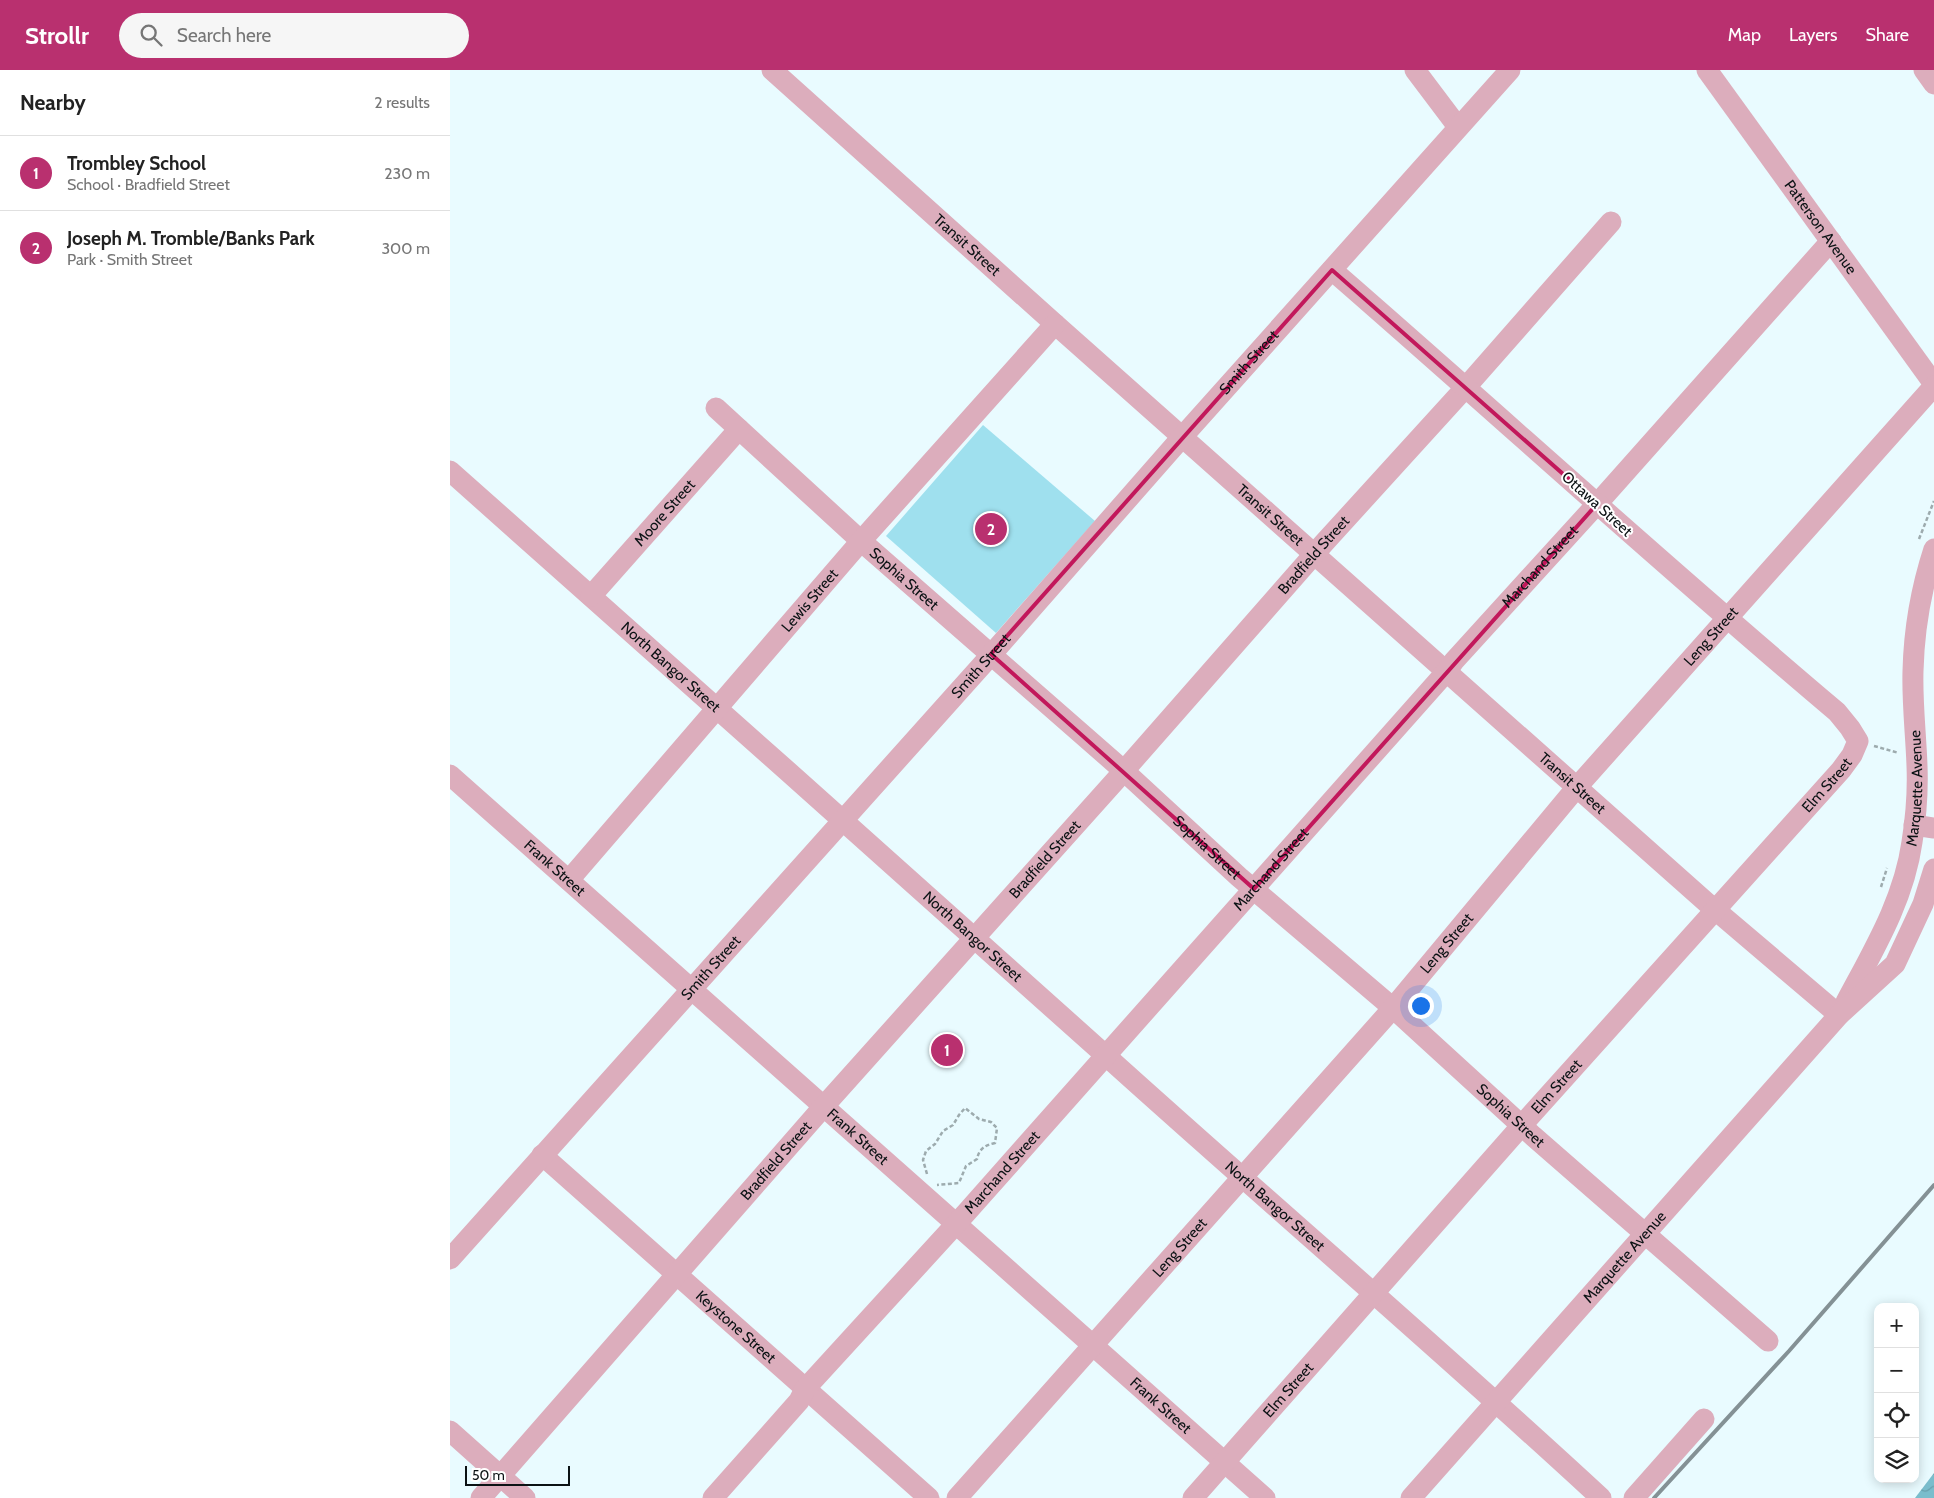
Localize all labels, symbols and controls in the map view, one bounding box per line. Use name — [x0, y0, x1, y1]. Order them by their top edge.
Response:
search box — [119, 13, 469, 58]
text: Strollr — [25, 21, 89, 50]
icon: search — [137, 21, 165, 49]
text: Search here — [177, 24, 271, 47]
text: Map — [1728, 24, 1761, 46]
text: Layers — [1789, 24, 1838, 46]
text: Share — [1866, 24, 1909, 46]
text: Nearby — [20, 90, 86, 115]
text: 2 results — [374, 93, 430, 112]
text: Trombley School — [67, 152, 206, 175]
text: 1 — [33, 164, 39, 183]
text: 230 m — [384, 164, 430, 183]
text: School · Bradfield Street — [67, 175, 230, 194]
street label: Patterson Avenue — [1781, 177, 1861, 278]
street label: Transit Street — [930, 210, 1004, 280]
text: Joseph M. Tromble/Banks Park — [67, 227, 315, 250]
text: 2 — [32, 239, 40, 258]
text: 300 m — [381, 239, 430, 258]
text: Park · Smith Street — [67, 250, 192, 269]
street label: Smith Street — [1215, 326, 1282, 398]
street label: Ottawa Street — [1558, 468, 1636, 540]
street label: Moore Street — [630, 476, 699, 550]
street label: Transit Street — [1233, 481, 1307, 549]
pin: 2 — [975, 510, 1007, 548]
street label: Bradfield Street — [1274, 512, 1353, 598]
street label: Marchand Street — [1498, 522, 1582, 611]
street label: Sophia Street — [866, 544, 942, 614]
street label: Lewis Street — [778, 565, 842, 636]
street label: Leng Street — [1680, 603, 1742, 670]
street label: North Bangor Street — [617, 618, 724, 716]
street label: Smith Street — [948, 630, 1014, 702]
street label: Marquette Avenue — [1902, 729, 1926, 848]
street label: Transit Street — [1535, 749, 1609, 818]
street label: Elm Street — [1798, 754, 1856, 816]
street label: Sophia Street — [1169, 812, 1245, 883]
street label: Bradfield Street — [1005, 817, 1084, 902]
street label: Marchand Street — [1229, 824, 1312, 915]
street label: Frank Street — [520, 836, 589, 900]
street label: North Bangor Street — [919, 887, 1026, 986]
street label: Leng Street — [1417, 910, 1477, 977]
street label: Smith Street — [677, 932, 744, 1004]
your location — [1408, 993, 1434, 1019]
pin: 1 — [931, 1031, 963, 1069]
street label: Elm Street — [1527, 1056, 1586, 1118]
street label: Sophia Street — [1473, 1080, 1548, 1151]
street label: Frank Street — [823, 1105, 892, 1169]
street label: Bradfield Street — [737, 1118, 815, 1204]
street label: Marchand Street — [961, 1127, 1044, 1217]
street label: North Bangor Street — [1221, 1157, 1329, 1255]
street label: Marquette Avenue — [1579, 1207, 1670, 1307]
street label: Leng Street — [1149, 1215, 1211, 1281]
street label: Keystone Street — [692, 1287, 779, 1367]
map controls — [1874, 1303, 1919, 1483]
button: + — [1874, 1303, 1919, 1348]
button: − — [1874, 1348, 1919, 1393]
street label: Elm Street — [1259, 1359, 1317, 1421]
street label: Frank Street — [1126, 1373, 1195, 1437]
button: locate — [1874, 1393, 1919, 1438]
button: layers — [1874, 1438, 1919, 1483]
scale bar — [465, 1463, 570, 1486]
text: 50 m — [472, 1466, 505, 1484]

